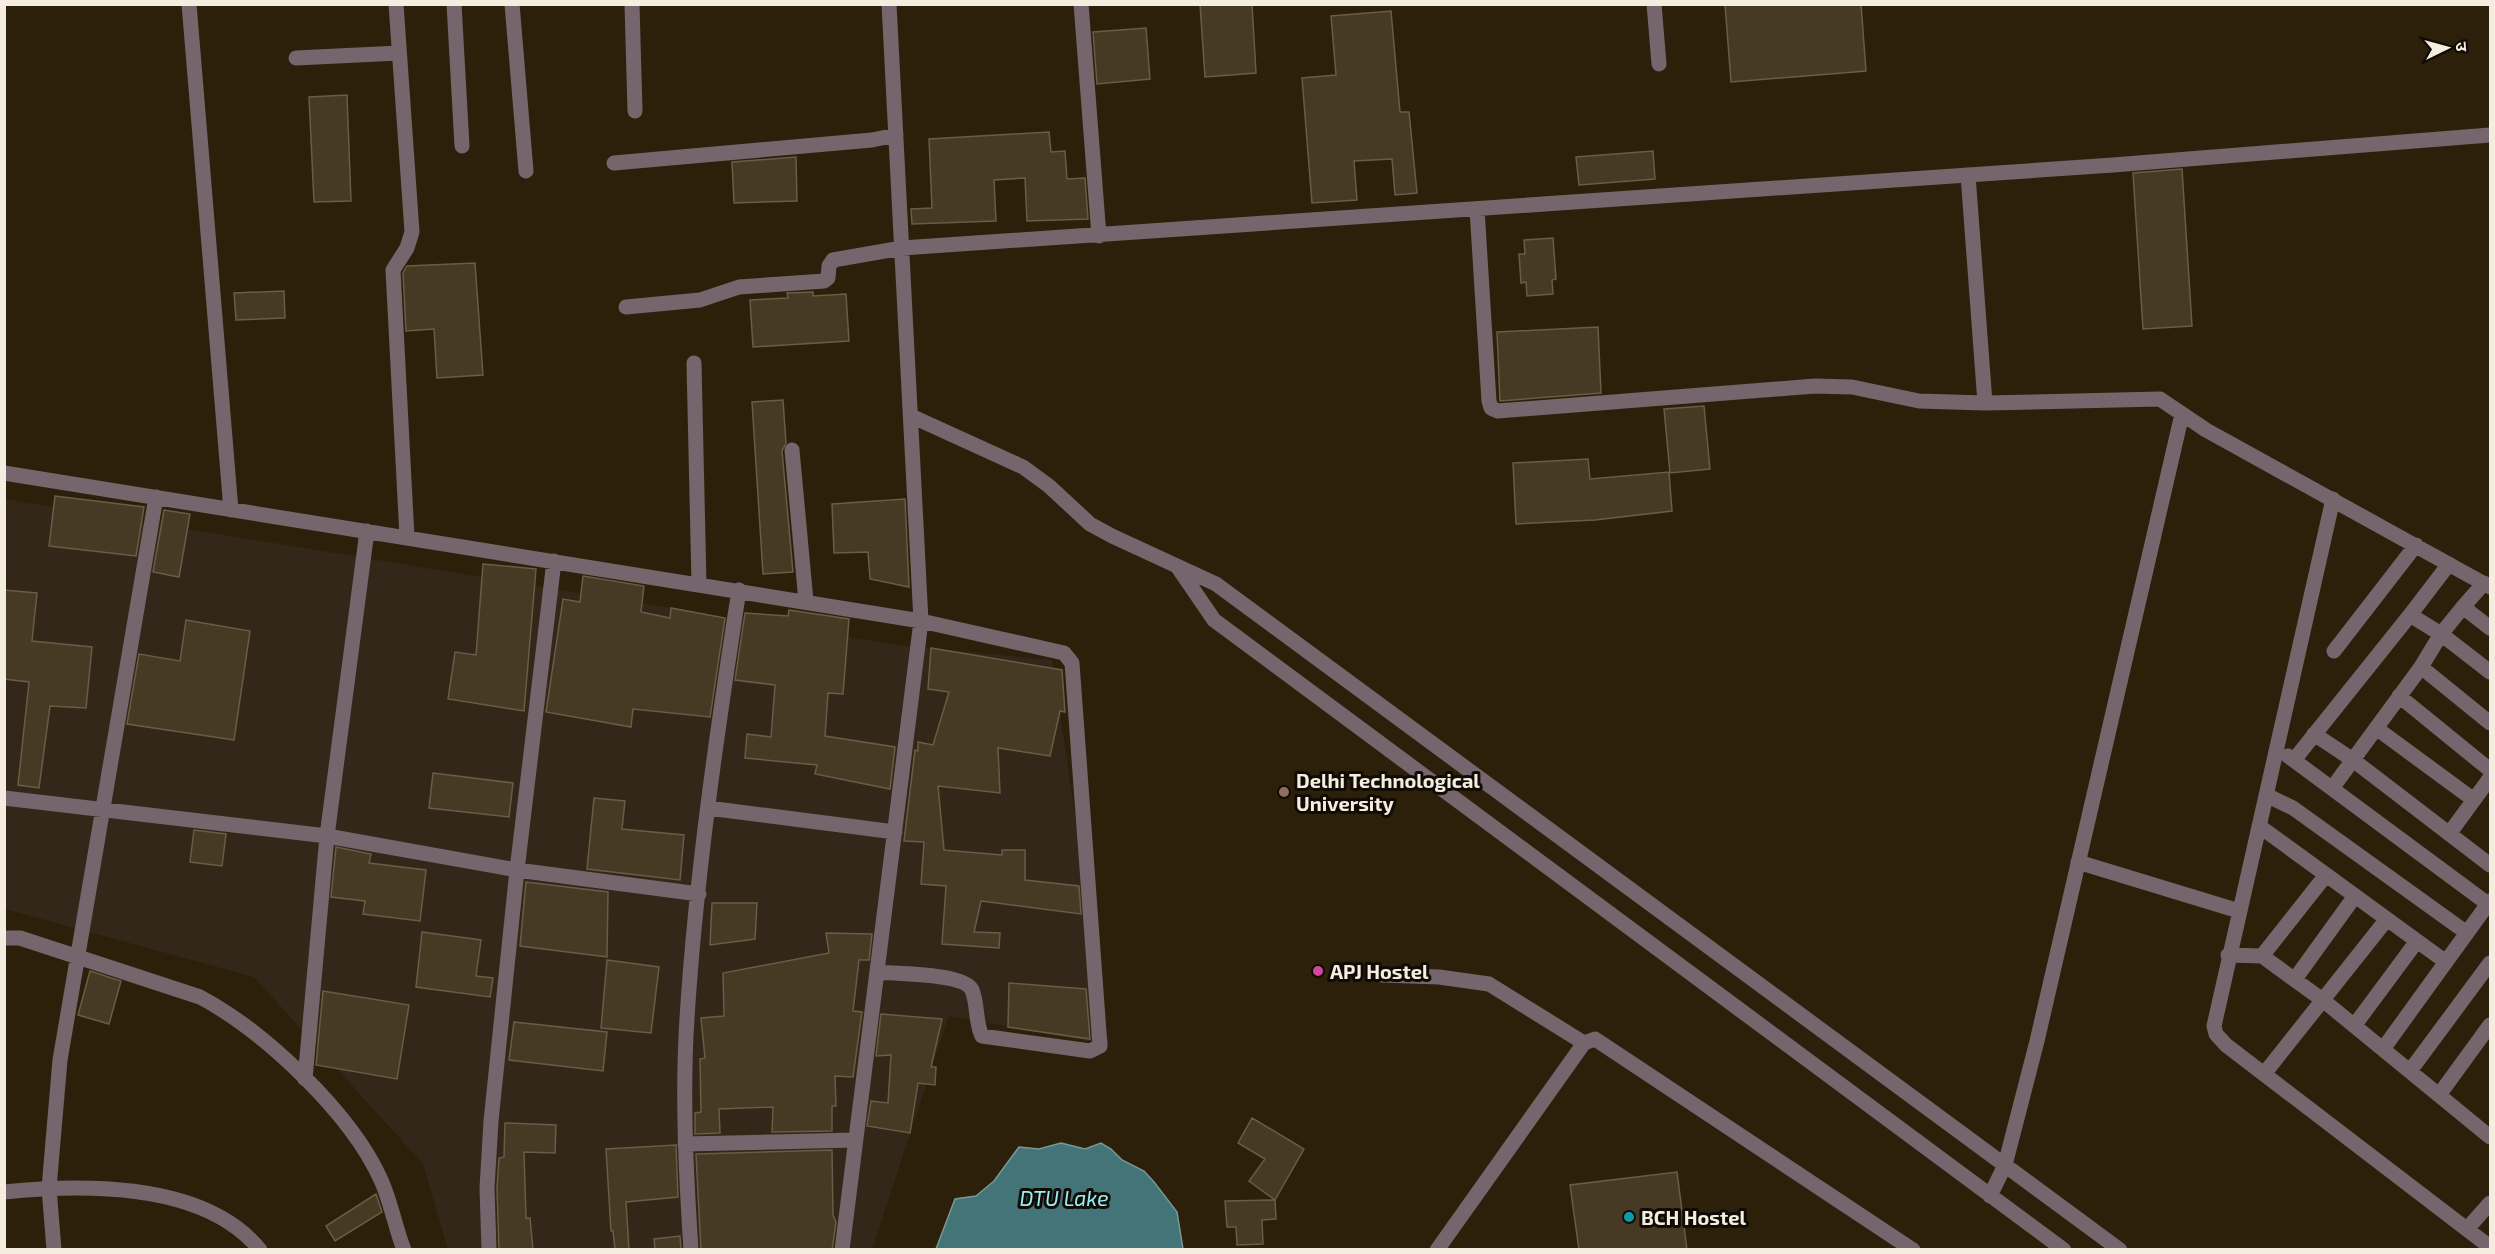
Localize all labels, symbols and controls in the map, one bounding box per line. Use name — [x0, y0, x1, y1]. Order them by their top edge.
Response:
north arrow — [2417, 18, 2477, 78]
text: उ — [2453, 41, 2472, 53]
place label: Delhi Technological University — [1296, 768, 1480, 816]
marker: Delhi Technological University — [1277, 785, 1291, 799]
place label: APJ Hostel — [1330, 959, 1429, 983]
marker: APJ Hostel — [1311, 964, 1325, 978]
water label: DTU Lake — [1020, 1185, 1108, 1210]
place label: BCH Hostel — [1641, 1205, 1746, 1229]
marker: BCH Hostel — [1622, 1210, 1636, 1224]

